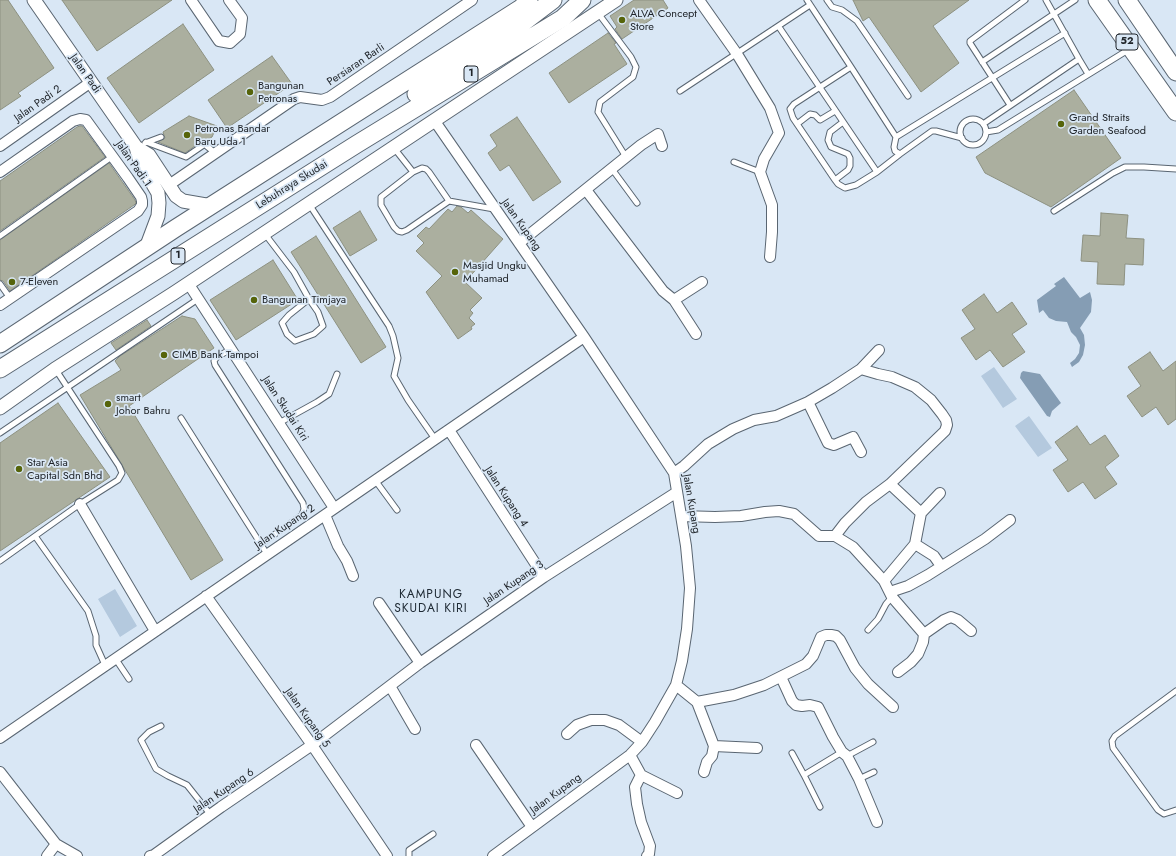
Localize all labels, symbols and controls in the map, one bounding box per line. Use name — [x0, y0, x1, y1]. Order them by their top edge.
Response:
place label: ALVA Concept Store — [630, 7, 697, 33]
marker: ALVA Concept Store — [617, 15, 627, 25]
road number: 52 — [1116, 34, 1138, 50]
street label: Persiaran Barli — [325, 41, 387, 89]
street label: Jalan Padi — [67, 52, 103, 96]
road number: 1 — [464, 66, 478, 82]
place label: Bangunan Petronas — [258, 79, 304, 105]
street label: Jalan Padi 2 — [12, 83, 64, 125]
marker: Bangunan Petronas — [245, 87, 255, 97]
place label: Grand Straits Garden Seafood — [1069, 111, 1146, 137]
marker: Grand Straits Garden Seafood — [1056, 119, 1066, 129]
place label: Petronas Bandar Baru Uda 1 — [195, 122, 270, 148]
marker: Petronas Bandar Baru Uda 1 — [182, 130, 192, 140]
street label: Jalan Padi 1 — [112, 138, 154, 190]
street label: Lebuhraya Skudai — [254, 158, 330, 212]
street label: Jalan Kupang — [498, 197, 544, 253]
road number: 1 — [171, 248, 185, 264]
place label: Masjid Ungku Muhamad — [463, 259, 526, 285]
marker: Masjid Ungku Muhamad — [450, 267, 460, 277]
place label: 7-Eleven — [20, 275, 58, 289]
marker: 7-Eleven — [7, 277, 17, 287]
place label: Bangunan Timjaya — [262, 293, 346, 307]
marker: Bangunan Timjaya — [249, 295, 259, 305]
place label: CIMB Bank Tampoi — [172, 348, 259, 362]
marker: CIMB Bank Tampoi — [159, 350, 169, 360]
street label: Jalan Skudai Kiri — [259, 374, 311, 444]
place label: smart Johor Bahru — [116, 391, 170, 417]
marker: smart Johor Bahru — [103, 399, 113, 409]
place label: Star Asia Capital Sdn Bhd — [27, 456, 102, 482]
marker: Star Asia Capital Sdn Bhd — [14, 464, 24, 474]
street label: Jalan Kupang 4 — [481, 464, 531, 530]
street label: Jalan Kupang — [679, 473, 703, 535]
street label: Jalan Kupang 2 — [252, 502, 318, 552]
street label: Jalan Kupang 3 — [482, 558, 546, 608]
district label: KAMPUNG SKUDAI KIRI — [394, 588, 468, 616]
street label: Jalan Kupang 5 — [282, 686, 332, 750]
street label: Jalan Kupang 6 — [191, 766, 257, 816]
street label: Jalan Kupang — [528, 771, 584, 817]

